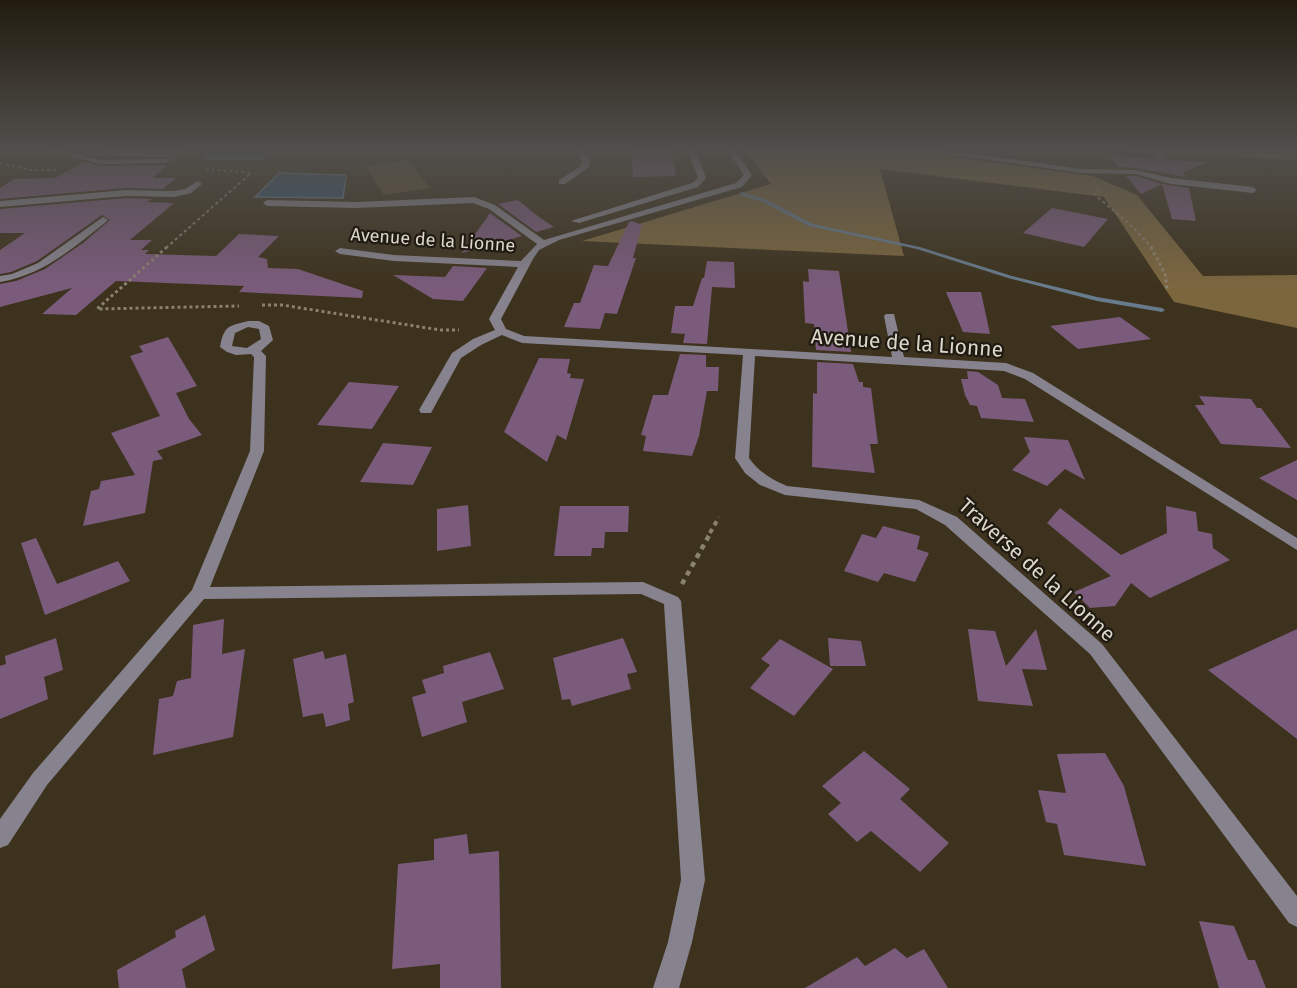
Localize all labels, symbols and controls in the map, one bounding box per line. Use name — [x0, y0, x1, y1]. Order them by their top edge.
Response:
street label: Avenue de la Lionne — [350, 223, 516, 257]
street label: Avenue de la Lionne — [810, 323, 1004, 363]
street label: Traverse de la Lionne — [953, 493, 1121, 647]

